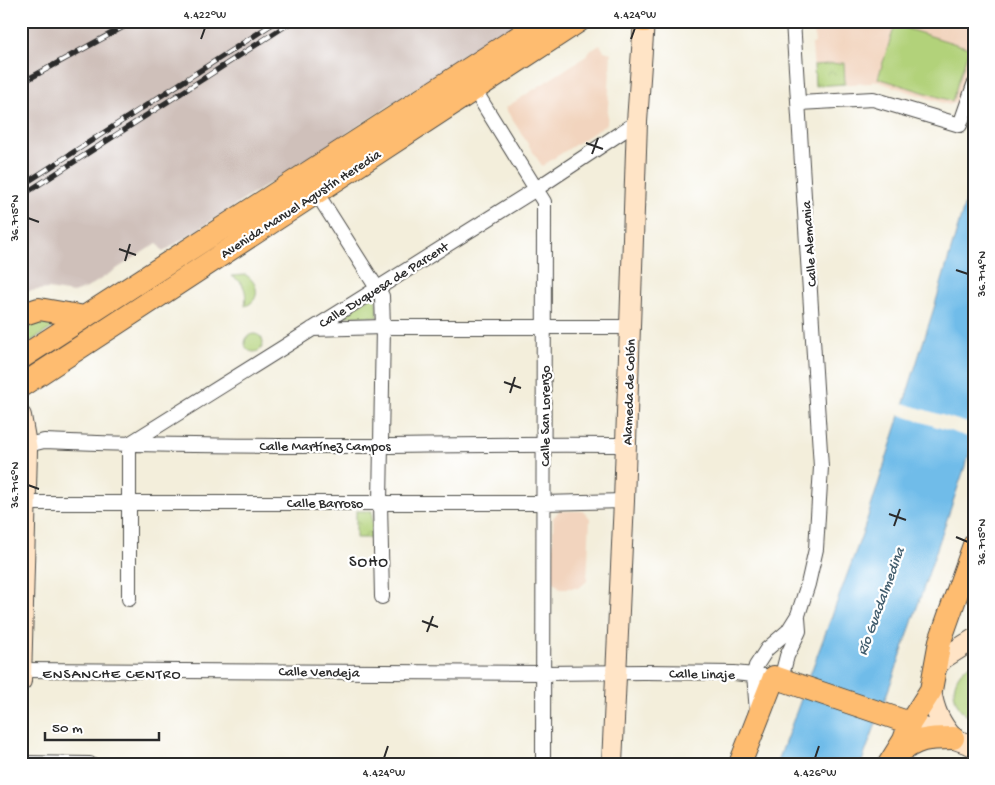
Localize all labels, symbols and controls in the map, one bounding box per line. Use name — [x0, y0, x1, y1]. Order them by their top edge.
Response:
text: 4.422°W — [184, 9, 226, 23]
text: 4.424°W — [614, 9, 656, 23]
street label: Avenida Manuel Agustín Heredia — [218, 146, 386, 263]
text: 36.715°N — [9, 194, 23, 242]
street label: Calle Alemania — [799, 199, 822, 287]
street label: Calle Duquesa de Parcent — [316, 239, 453, 333]
text: 36.714°N — [976, 251, 990, 298]
street label: Alameda de Colón — [620, 338, 641, 445]
street label: Calle San Lorenzo — [538, 366, 555, 466]
street label: Calle Martínez Campos — [259, 439, 391, 456]
text: 36.716°N — [9, 462, 23, 509]
street label: Calle Barroso — [287, 496, 363, 513]
text: 36.715°N — [976, 518, 990, 566]
water label: Río Guadalmedina — [854, 544, 910, 658]
district label: SOHO — [349, 554, 389, 573]
street label: Calle Vendeja — [278, 664, 361, 683]
district label: ENSANCHE CENTRO — [42, 666, 182, 684]
street label: Calle Linaje — [669, 666, 736, 685]
scale bar — [45, 710, 159, 742]
text: 50 m — [52, 720, 83, 738]
text: 4.424°W — [363, 767, 405, 781]
text: 4.426°W — [794, 767, 836, 781]

